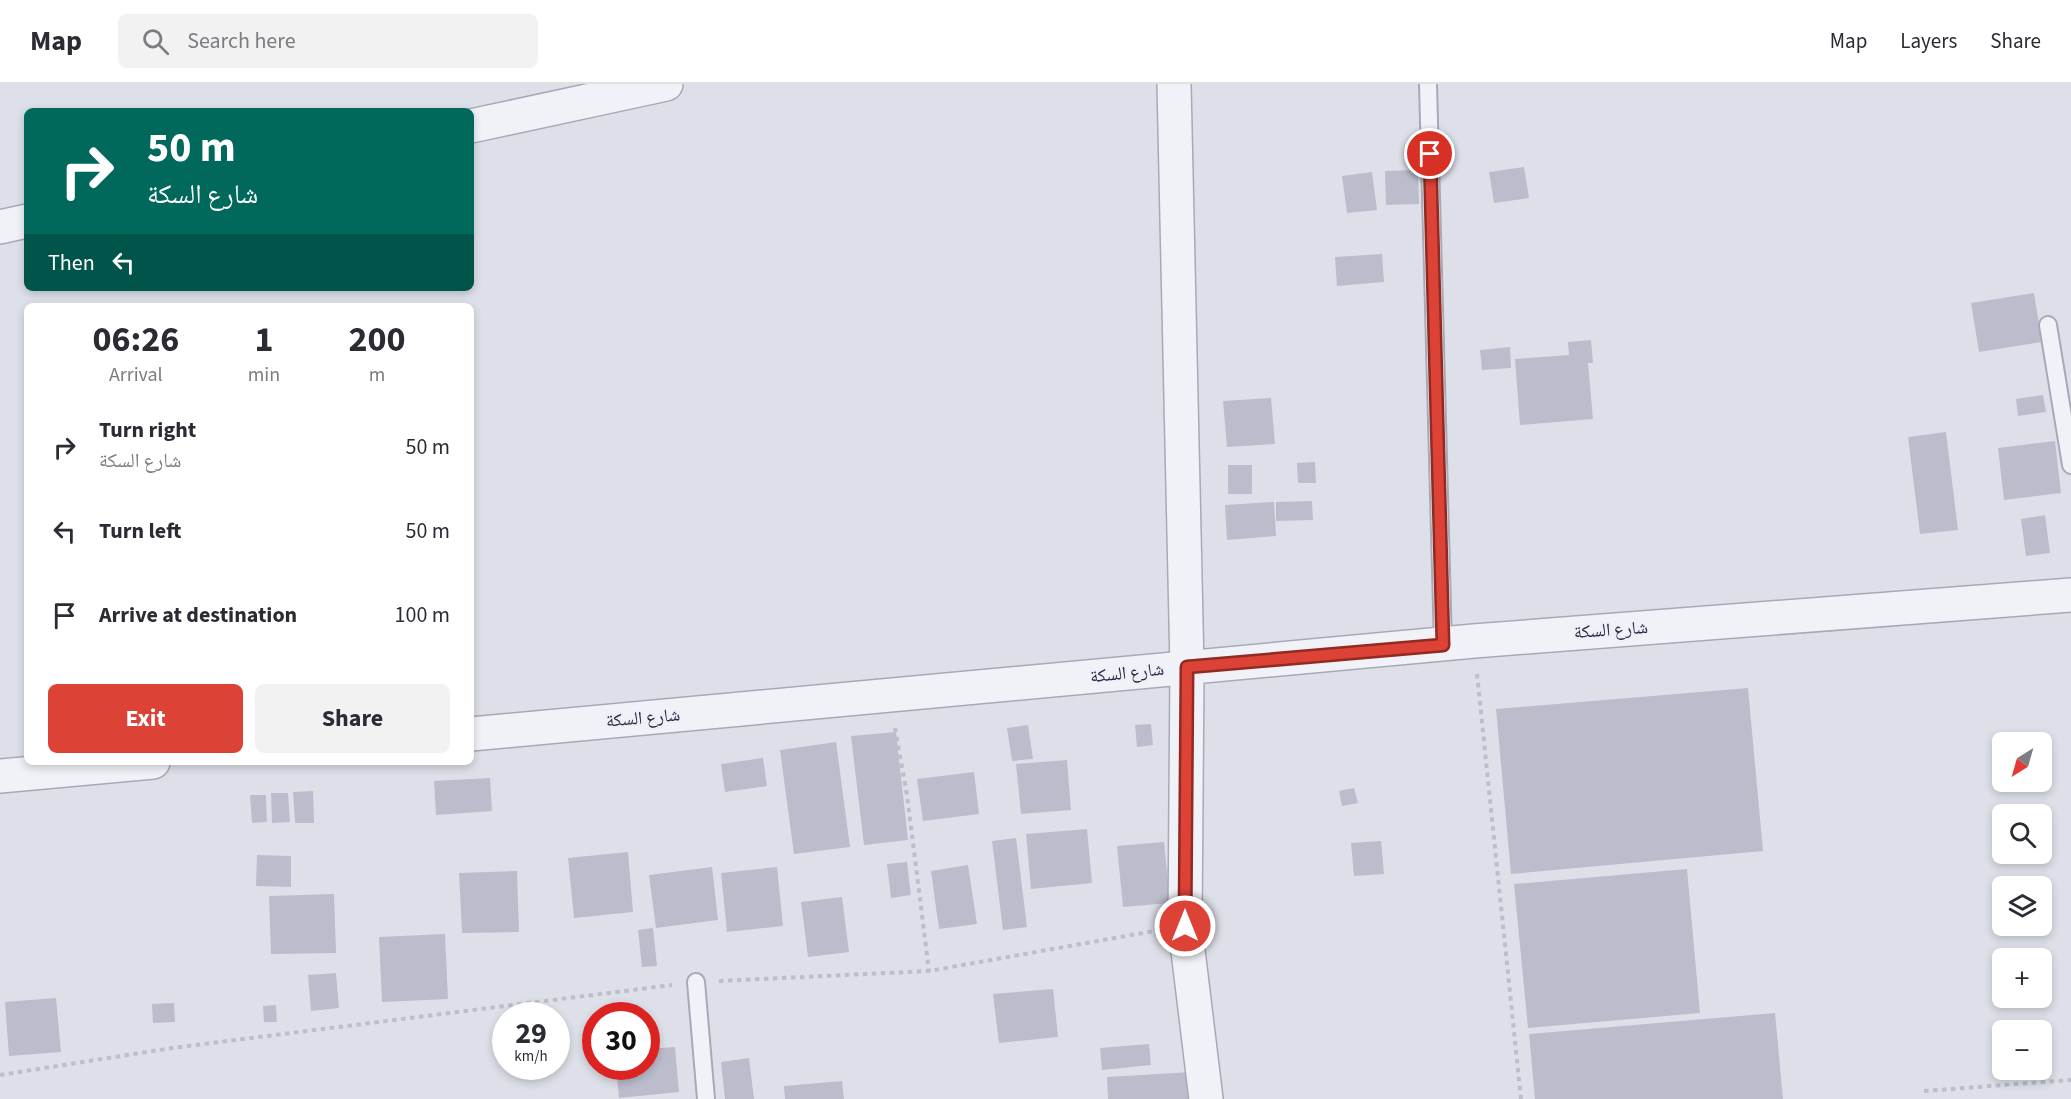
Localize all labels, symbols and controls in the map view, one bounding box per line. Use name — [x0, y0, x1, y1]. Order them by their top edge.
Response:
search box — [118, 14, 538, 68]
text: Map — [30, 21, 82, 61]
icon: search — [139, 25, 172, 58]
text: Search here — [187, 25, 296, 57]
text: Map — [1830, 26, 1867, 56]
text: Layers — [1900, 26, 1957, 56]
text: Share — [1990, 26, 2041, 56]
text: 50 m — [147, 118, 236, 178]
pin — [1404, 128, 1455, 179]
icon: right — [48, 132, 126, 210]
icon: arrive — [1413, 137, 1446, 170]
text: شارع السكة — [147, 175, 258, 214]
icon: left — [107, 246, 140, 279]
text: Then — [48, 247, 95, 279]
text: 06:26 — [92, 314, 179, 365]
text: 1 — [254, 314, 273, 365]
text: 200 — [349, 314, 406, 365]
text: Arrival — [109, 361, 163, 389]
text: min — [248, 361, 280, 389]
text: m — [369, 361, 385, 389]
text: Turn right — [99, 414, 196, 446]
icon: right — [48, 431, 81, 464]
text: 50 m — [405, 431, 450, 463]
text: شارع السكة — [99, 447, 182, 475]
icon: left — [48, 515, 81, 548]
text: Turn left — [99, 515, 181, 547]
text: 50 m — [405, 515, 450, 547]
icon: arrive — [48, 599, 81, 632]
text: Arrive at destination — [99, 599, 297, 631]
text: 100 m — [395, 599, 450, 631]
street label: شارع السكة — [1573, 615, 1649, 645]
street label: شارع السكة — [1089, 657, 1165, 689]
button: Exit — [48, 684, 243, 753]
button: Share — [255, 684, 450, 753]
street label: شارع السكة — [605, 702, 681, 734]
north arrow — [1992, 732, 2052, 792]
map controls — [1992, 732, 2052, 1080]
button: search — [1992, 804, 2052, 864]
button: layers — [1992, 876, 2052, 936]
position arrow — [1153, 894, 1217, 958]
button: + — [1992, 948, 2052, 1008]
speed limit sign: 30 — [582, 1002, 660, 1080]
text: 29 — [515, 1012, 547, 1055]
button: − — [1992, 1020, 2052, 1080]
text: km/h — [514, 1046, 548, 1067]

